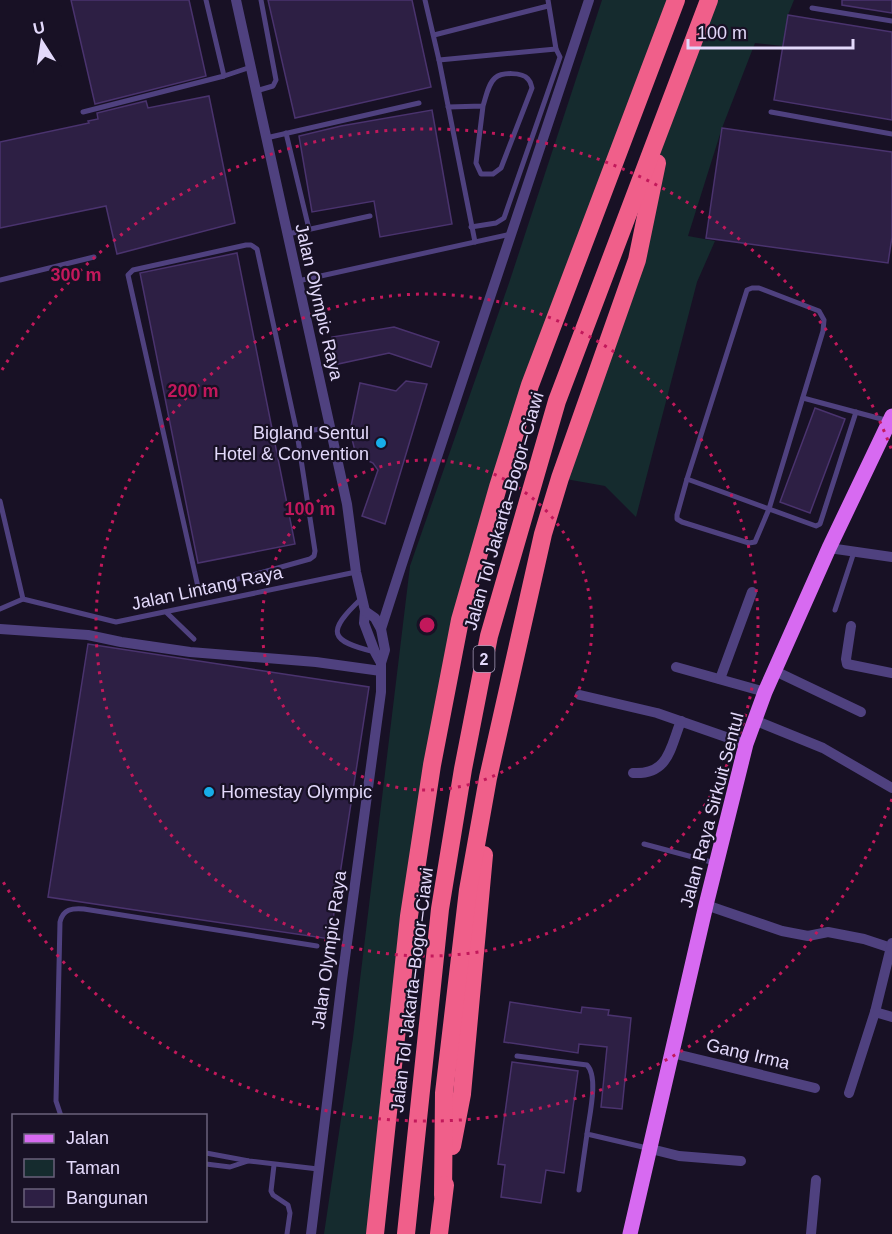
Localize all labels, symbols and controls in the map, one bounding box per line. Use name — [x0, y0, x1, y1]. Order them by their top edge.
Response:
north arrow — [12, 12, 72, 72]
scale bar — [688, 12, 853, 50]
text: U — [32, 18, 46, 37]
text: 100 m — [697, 23, 747, 43]
street label: Jalan Olympic Raya — [291, 222, 347, 383]
text: 300 m — [50, 265, 102, 285]
text: 200 m — [167, 381, 219, 401]
street label: Jalan Tol Jakarta–Bogor–Ciawi — [460, 390, 548, 632]
place label: Bigland Sentul Hotel & Convention — [214, 423, 369, 464]
marker: Bigland Sentul Hotel & Convention — [374, 436, 388, 450]
text: 100 m — [284, 499, 336, 519]
street label: Jalan Lintang Raya — [130, 562, 285, 614]
centre of rings — [417, 615, 437, 635]
road number: 2 — [474, 646, 494, 672]
street label: Jalan Raya Sirkuit Sentul — [676, 710, 748, 910]
place label: Homestay Olympic — [221, 782, 372, 802]
marker: Homestay Olympic — [202, 785, 216, 799]
street label: Jalan Tol Jakarta–Bogor–Ciawi — [387, 866, 437, 1114]
street label: Jalan Olympic Raya — [308, 868, 350, 1031]
street label: Gang Irma — [704, 1035, 793, 1074]
legend — [12, 1114, 207, 1222]
text: Jalan — [66, 1128, 109, 1148]
text: Taman — [66, 1158, 120, 1178]
text: Bangunan — [66, 1188, 148, 1208]

